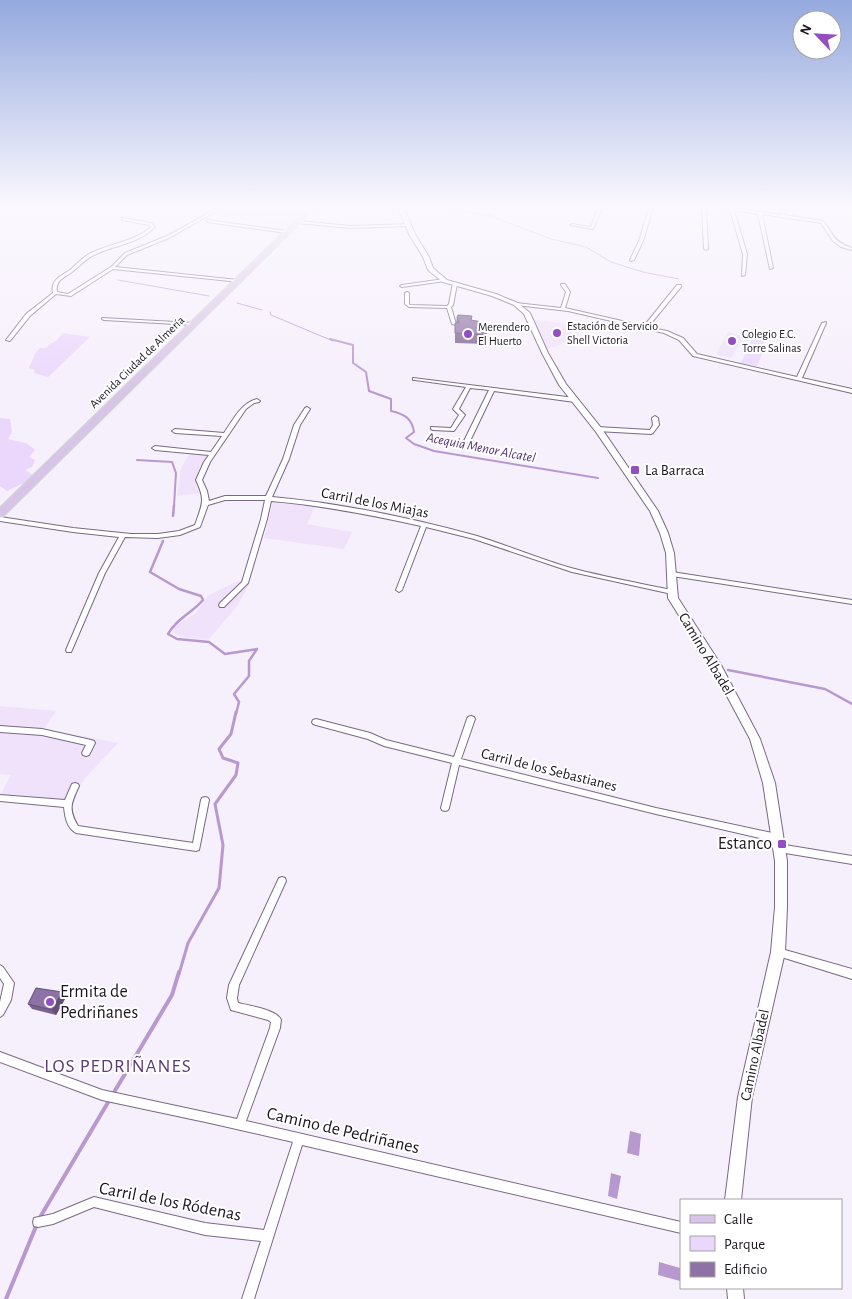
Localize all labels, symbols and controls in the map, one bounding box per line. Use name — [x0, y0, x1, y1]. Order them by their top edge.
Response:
north arrow — [792, 10, 842, 60]
text: N — [798, 23, 815, 37]
street label: Avenida Ciudad de Almería — [87, 314, 187, 410]
place label: Estación de Servicio Shell Victoria — [567, 320, 658, 346]
place label: Merendero El Huerto — [478, 321, 530, 347]
marker: Estación de Servicio Shell Victoria — [551, 327, 563, 339]
marker: Merendero El Huerto — [462, 328, 474, 340]
place label: Colegio E.C. Torre Salinas — [742, 328, 801, 354]
marker: Colegio E.C. Torre Salinas — [726, 335, 738, 347]
water label: Acequia Menor Alcatel — [424, 430, 537, 466]
place label: La Barraca — [645, 463, 705, 478]
marker: La Barraca — [629, 464, 641, 476]
street label: Carril de los Miajas — [320, 485, 430, 521]
street label: Camino Albadel — [676, 610, 736, 698]
street label: Carril de los Sebastianes — [479, 746, 619, 794]
place label: Estanco — [718, 835, 772, 853]
marker: Estanco — [776, 838, 788, 850]
place label: Ermita de Pedriñanes — [60, 983, 138, 1022]
marker: Ermita de Pedriñanes — [44, 996, 56, 1008]
street label: Camino Albadel — [738, 1008, 772, 1102]
district label: LOS PEDRIÑANES — [44, 1055, 192, 1076]
street label: Camino de Pedriñanes — [265, 1105, 421, 1157]
street label: Carril de los Ródenas — [97, 1179, 243, 1225]
legend — [680, 1199, 842, 1289]
text: Calle — [724, 1212, 753, 1227]
text: Parque — [724, 1237, 765, 1252]
text: Edificio — [724, 1262, 767, 1277]

